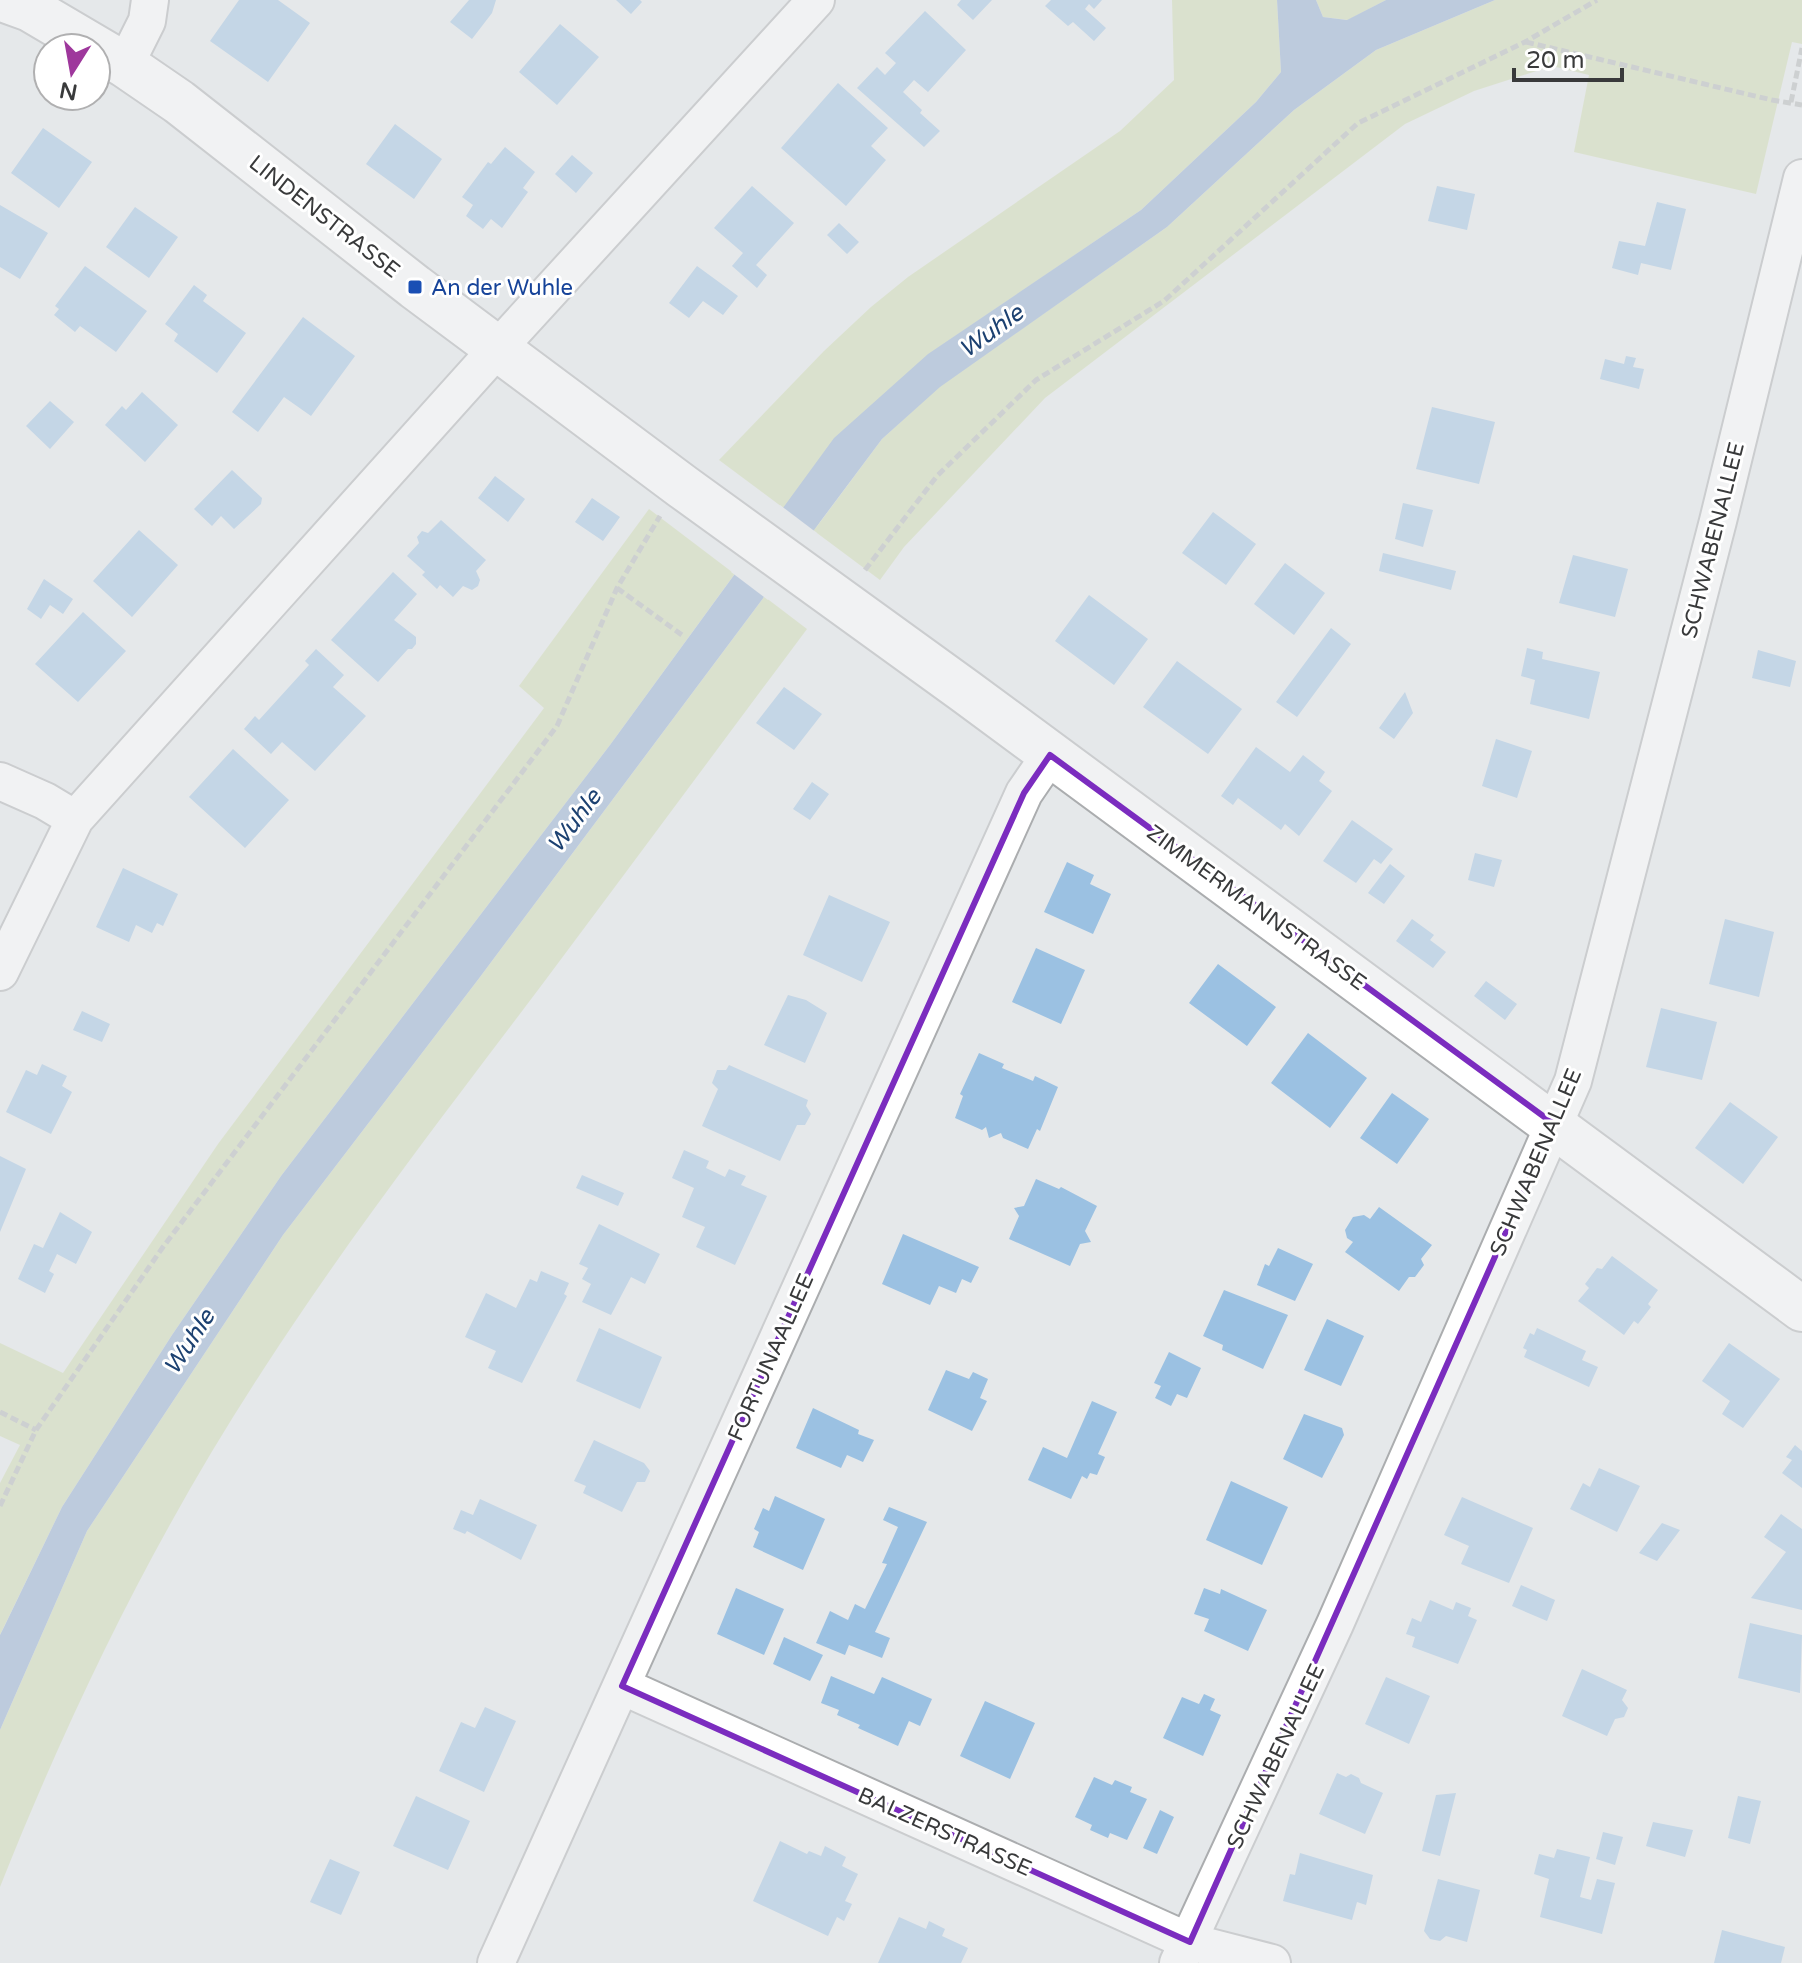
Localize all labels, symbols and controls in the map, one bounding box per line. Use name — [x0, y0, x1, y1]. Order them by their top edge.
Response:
north arrow — [32, 32, 112, 112]
scale bar — [1514, 32, 1622, 82]
text: 20 m — [1526, 46, 1584, 75]
text: N — [57, 76, 80, 105]
street label: LINDENSTRASSE — [244, 150, 405, 284]
place label: An der Wuhle — [431, 275, 573, 301]
marker: An der Wuhle — [406, 278, 424, 296]
water label: Wuhle — [954, 298, 1030, 364]
street label: SCHWABENALLEE — [1676, 440, 1750, 641]
water label: Wuhle — [541, 783, 609, 859]
street label: ZIMMERMANNSTRASSE — [1142, 819, 1371, 996]
street label: SCHWABENALLEE — [1485, 1065, 1587, 1260]
street label: FORTUNAALLEE — [722, 1270, 819, 1445]
water label: Wuhle — [158, 1303, 222, 1380]
street label: SCHWABENALLEE — [1222, 1660, 1330, 1853]
street label: BALZERSTRASSE — [854, 1782, 1035, 1882]

